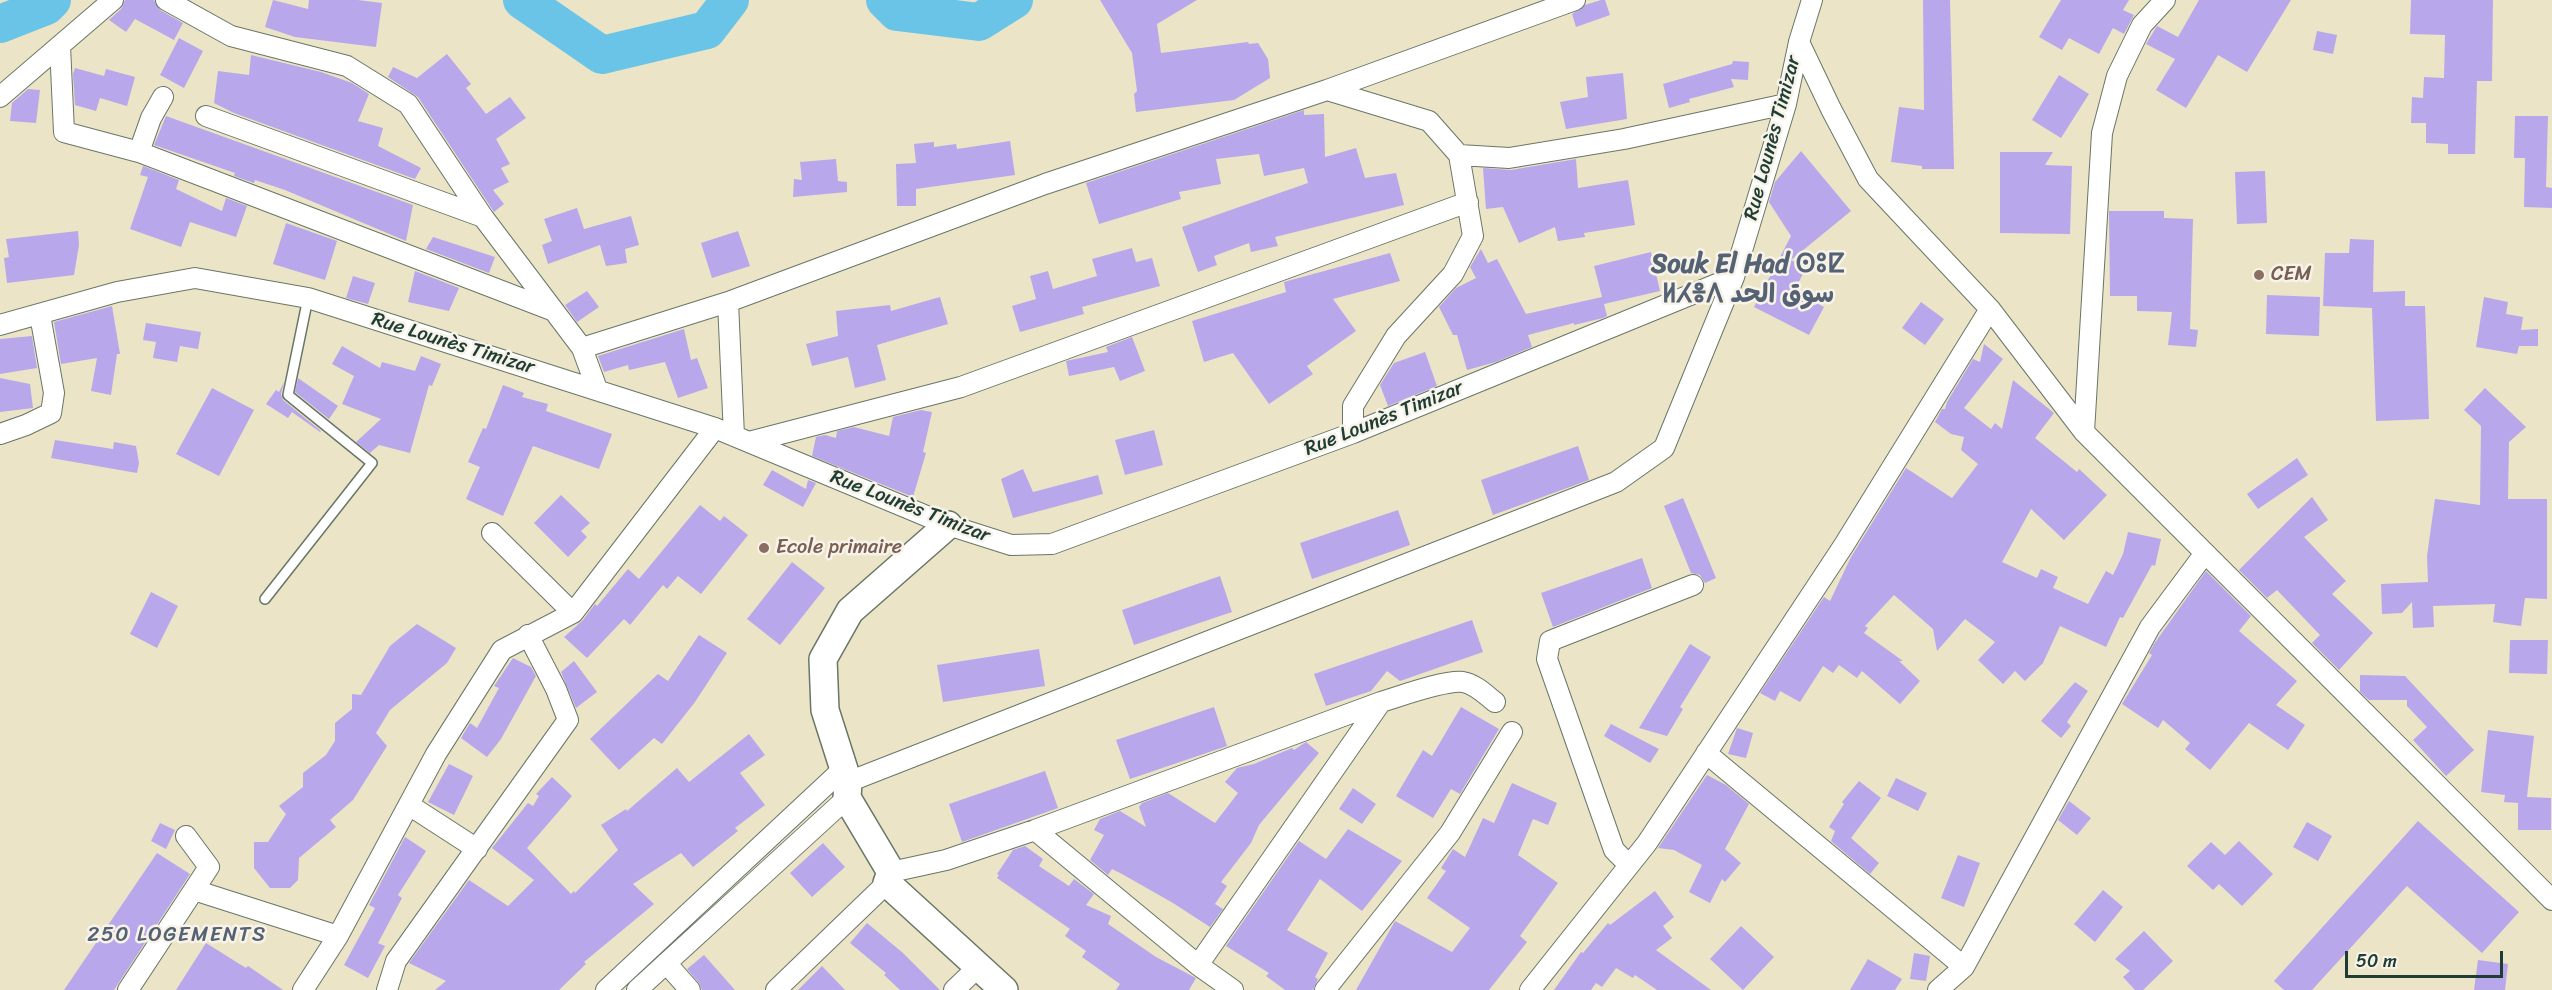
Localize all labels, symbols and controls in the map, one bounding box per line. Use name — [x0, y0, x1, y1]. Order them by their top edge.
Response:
street label: Rue Lounès Timizar — [1740, 53, 1806, 223]
district label: Souk El Had ⵙⵓⵇ ⵍⵃⴻⴷ سوق الحد — [1651, 249, 1845, 310]
place label: CEM — [2271, 263, 2312, 287]
marker: CEM — [2252, 268, 2266, 282]
street label: Rue Lounès Timizar — [369, 308, 537, 380]
street label: Rue Lounès Timizar — [1301, 376, 1467, 462]
street label: Rue Lounès Timizar — [827, 465, 993, 549]
place label: Ecole primaire — [776, 536, 902, 560]
marker: Ecole primaire — [757, 541, 771, 555]
district label: 250 LOGEMENTS — [89, 923, 265, 949]
scale bar — [2348, 939, 2506, 977]
text: 50 m — [2356, 945, 2397, 977]

